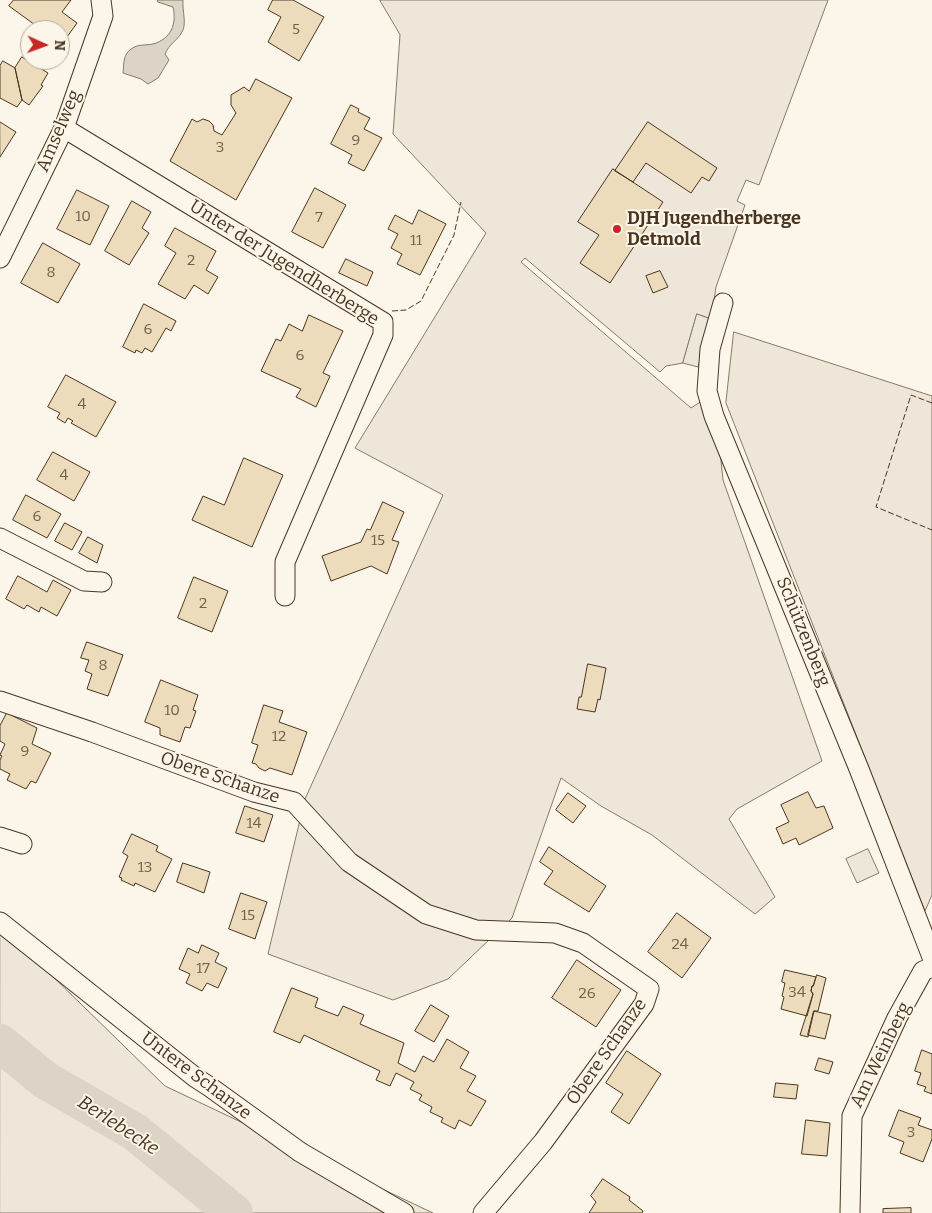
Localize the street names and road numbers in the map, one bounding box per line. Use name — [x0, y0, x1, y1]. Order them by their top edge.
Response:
street label: Amselweg — [32, 87, 86, 175]
street label: Unter der Jugendherberge — [185, 196, 383, 330]
street label: Schützenberg — [771, 574, 835, 690]
street label: Obere Schanze — [157, 747, 283, 809]
street label: Obere Schanze — [562, 995, 652, 1109]
street label: Am Weinberg — [846, 999, 916, 1111]
street label: Untere Schanze — [137, 1028, 255, 1124]

